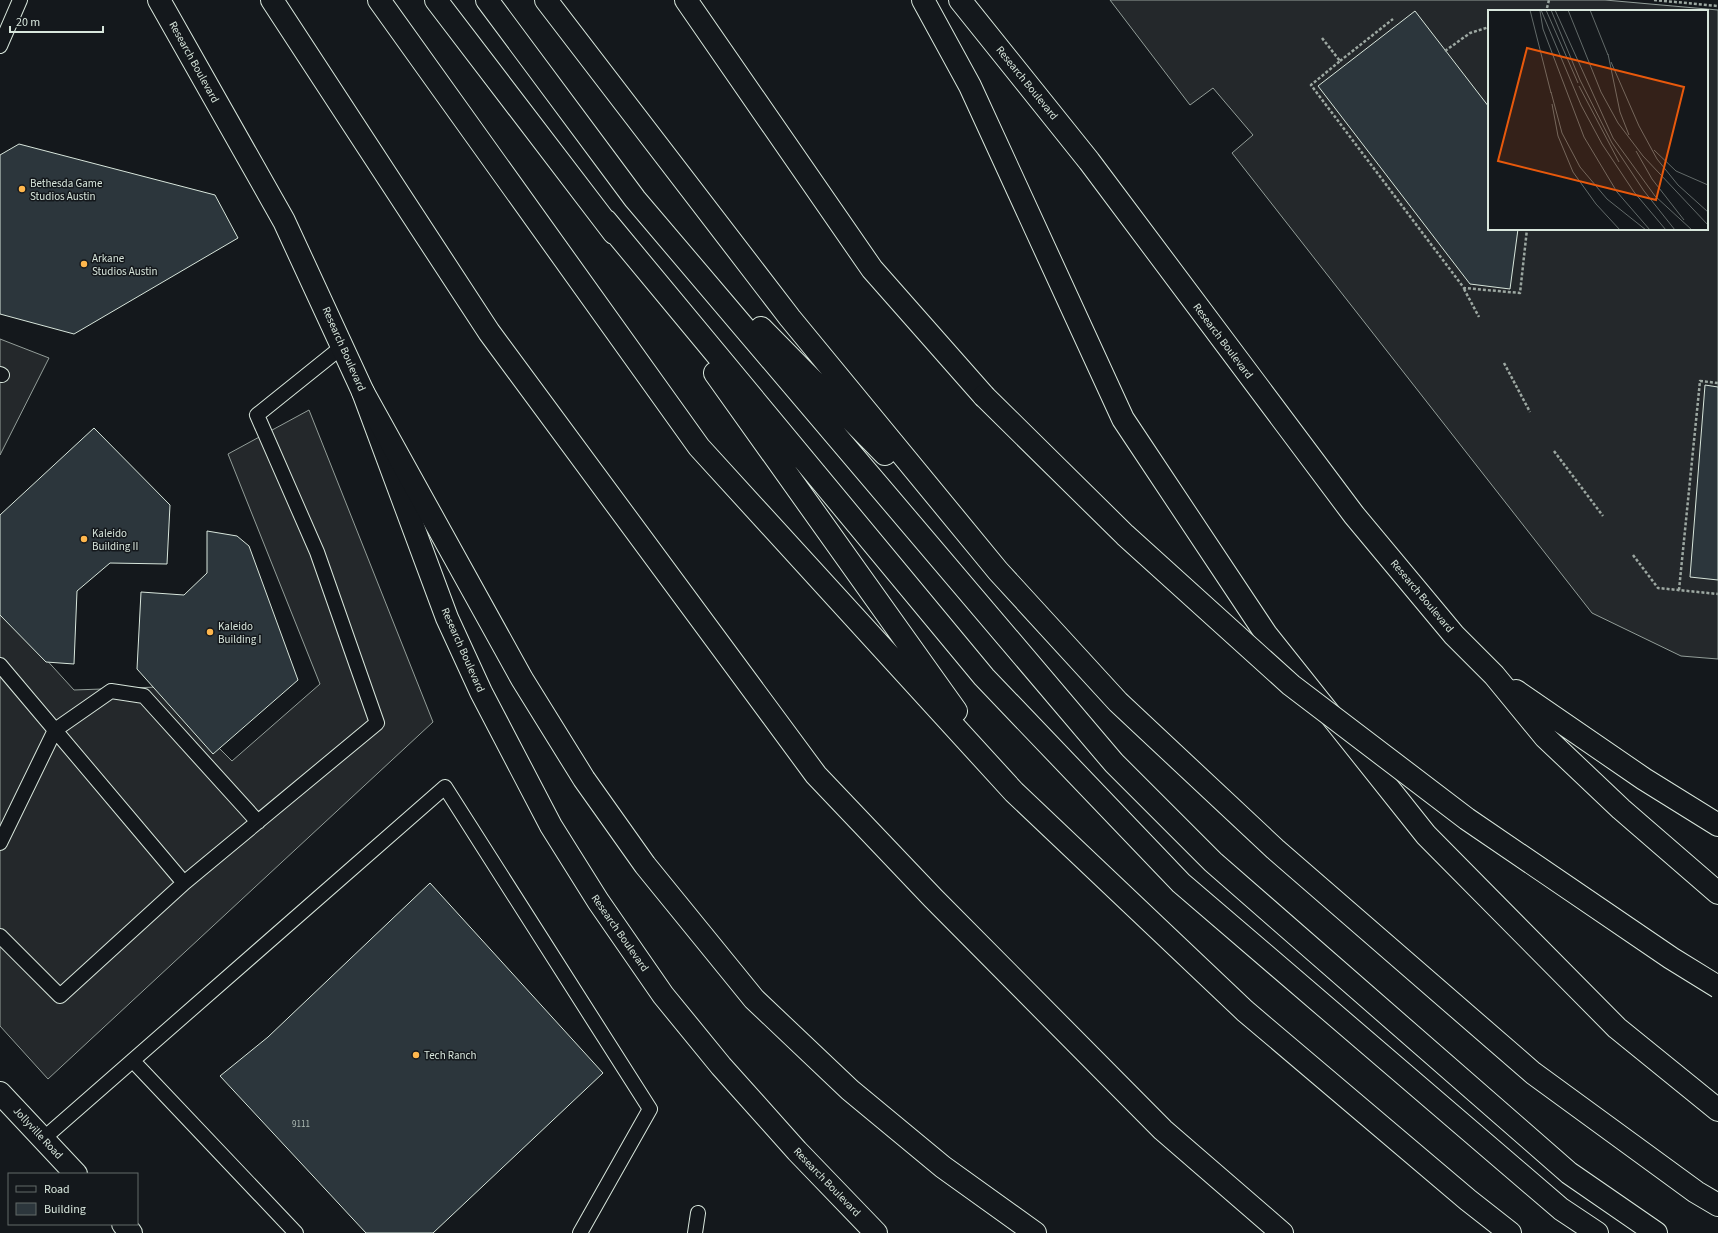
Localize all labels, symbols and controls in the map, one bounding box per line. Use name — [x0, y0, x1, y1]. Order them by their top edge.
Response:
scale bar — [10, 8, 103, 34]
inset map — [1488, 10, 1708, 230]
text: 20 m — [16, 14, 40, 31]
street label: Research Boulevard — [165, 19, 223, 105]
street label: Research Boulevard — [993, 43, 1061, 123]
place label: Bethesda Game Studios Austin — [30, 176, 103, 204]
marker: Bethesda Game Studios Austin — [17, 184, 27, 194]
place label: Arkane Studios Austin — [92, 251, 158, 279]
marker: Arkane Studios Austin — [79, 259, 89, 269]
street label: Research Boulevard — [1190, 300, 1256, 382]
street label: Research Boulevard — [319, 304, 369, 394]
place label: Kaleido Building II — [92, 526, 138, 554]
marker: Kaleido Building II — [79, 534, 89, 544]
street label: Research Boulevard — [1387, 556, 1457, 636]
street label: Research Boulevard — [438, 605, 488, 695]
place label: Kaleido Building I — [218, 619, 261, 647]
marker: Kaleido Building I — [205, 627, 215, 637]
street label: Research Boulevard — [588, 891, 652, 975]
place label: Tech Ranch — [424, 1048, 477, 1063]
marker: Tech Ranch — [411, 1050, 421, 1060]
street label: Jollyville Road — [10, 1103, 66, 1163]
house number: 9111 — [292, 1118, 310, 1131]
street label: Research Boulevard — [790, 1144, 864, 1220]
legend — [8, 1173, 138, 1225]
text: Road — [44, 1181, 70, 1198]
text: Building — [44, 1201, 86, 1218]

